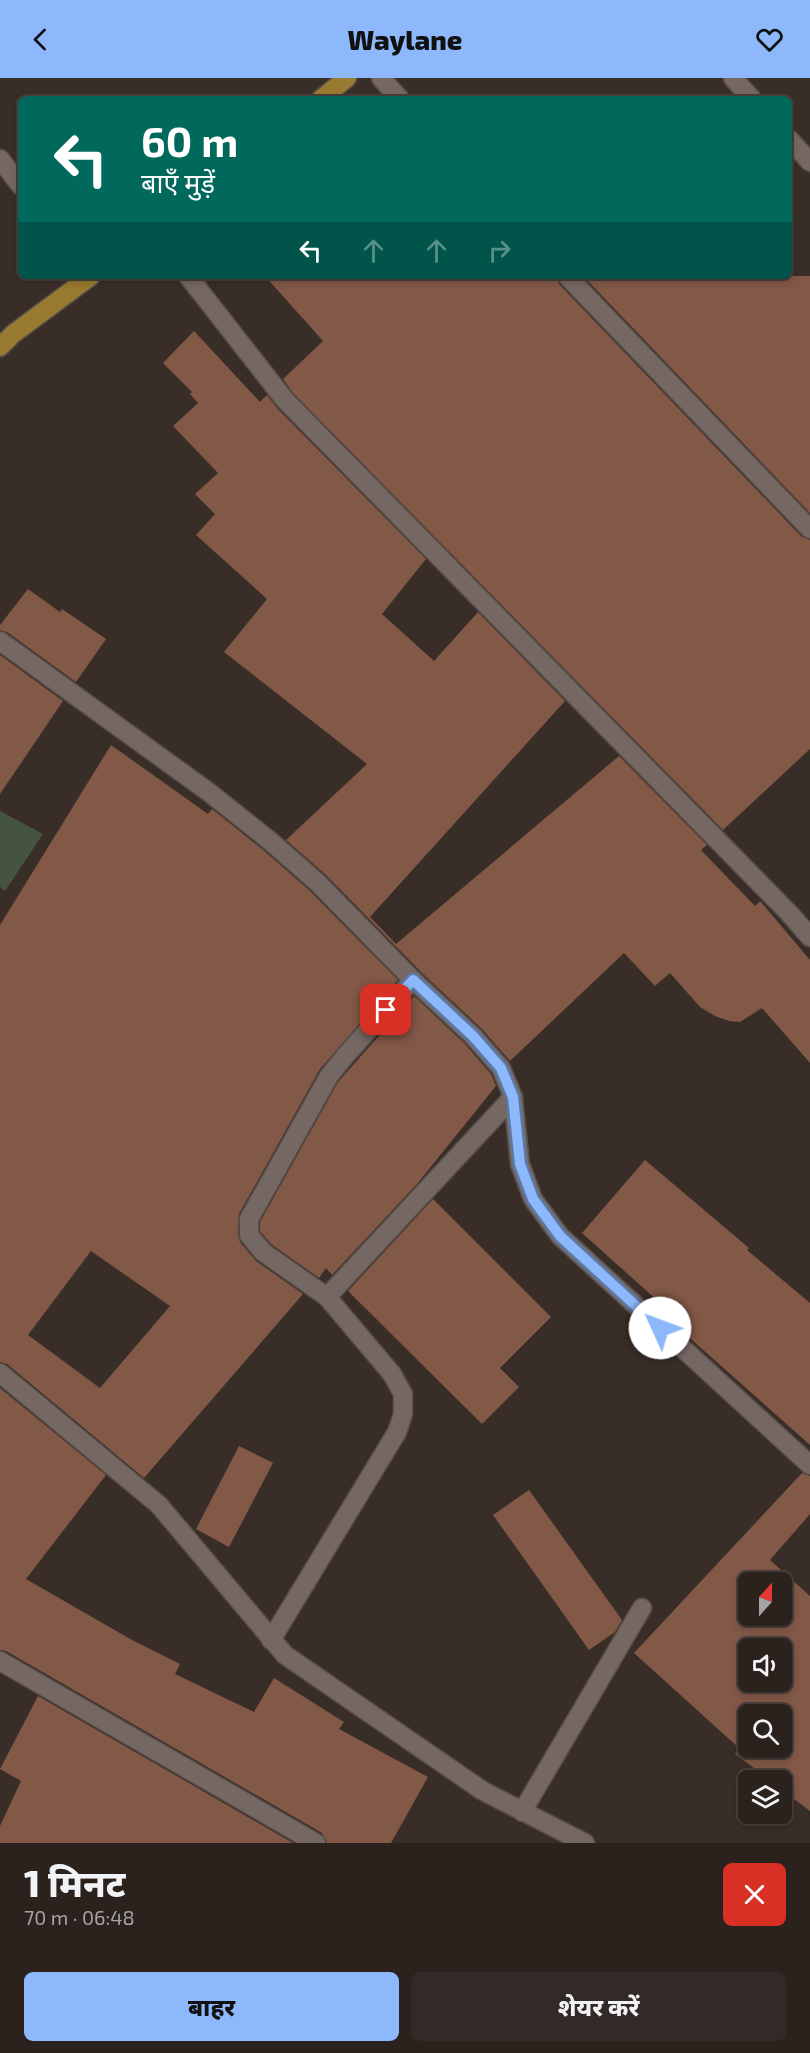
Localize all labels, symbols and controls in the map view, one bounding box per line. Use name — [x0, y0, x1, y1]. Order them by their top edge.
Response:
icon: back — [24, 23, 57, 56]
text: Waylane — [348, 23, 462, 55]
icon: heart — [753, 23, 786, 56]
text: 60 m — [141, 115, 238, 165]
icon: left — [42, 120, 120, 198]
text: बाएँ मुड़ें — [141, 166, 215, 198]
icon: left — [294, 234, 327, 267]
icon: ahead — [357, 234, 390, 267]
icon: ahead — [420, 234, 453, 267]
icon: right — [483, 234, 516, 267]
pin — [360, 984, 411, 1035]
icon: arrive — [369, 993, 402, 1026]
position arrow — [628, 1296, 692, 1360]
north arrow — [738, 1572, 792, 1626]
map controls — [738, 1572, 792, 1824]
button: sound — [738, 1638, 792, 1692]
button: search — [738, 1704, 792, 1758]
button: layers — [738, 1770, 792, 1824]
text: 1 मिनट — [24, 1861, 125, 1904]
button: close — [723, 1863, 786, 1926]
text: 70 m · 06:48 — [24, 1905, 135, 1929]
button: बाहर — [24, 1972, 399, 2041]
button: शेयर करें — [411, 1972, 786, 2041]

